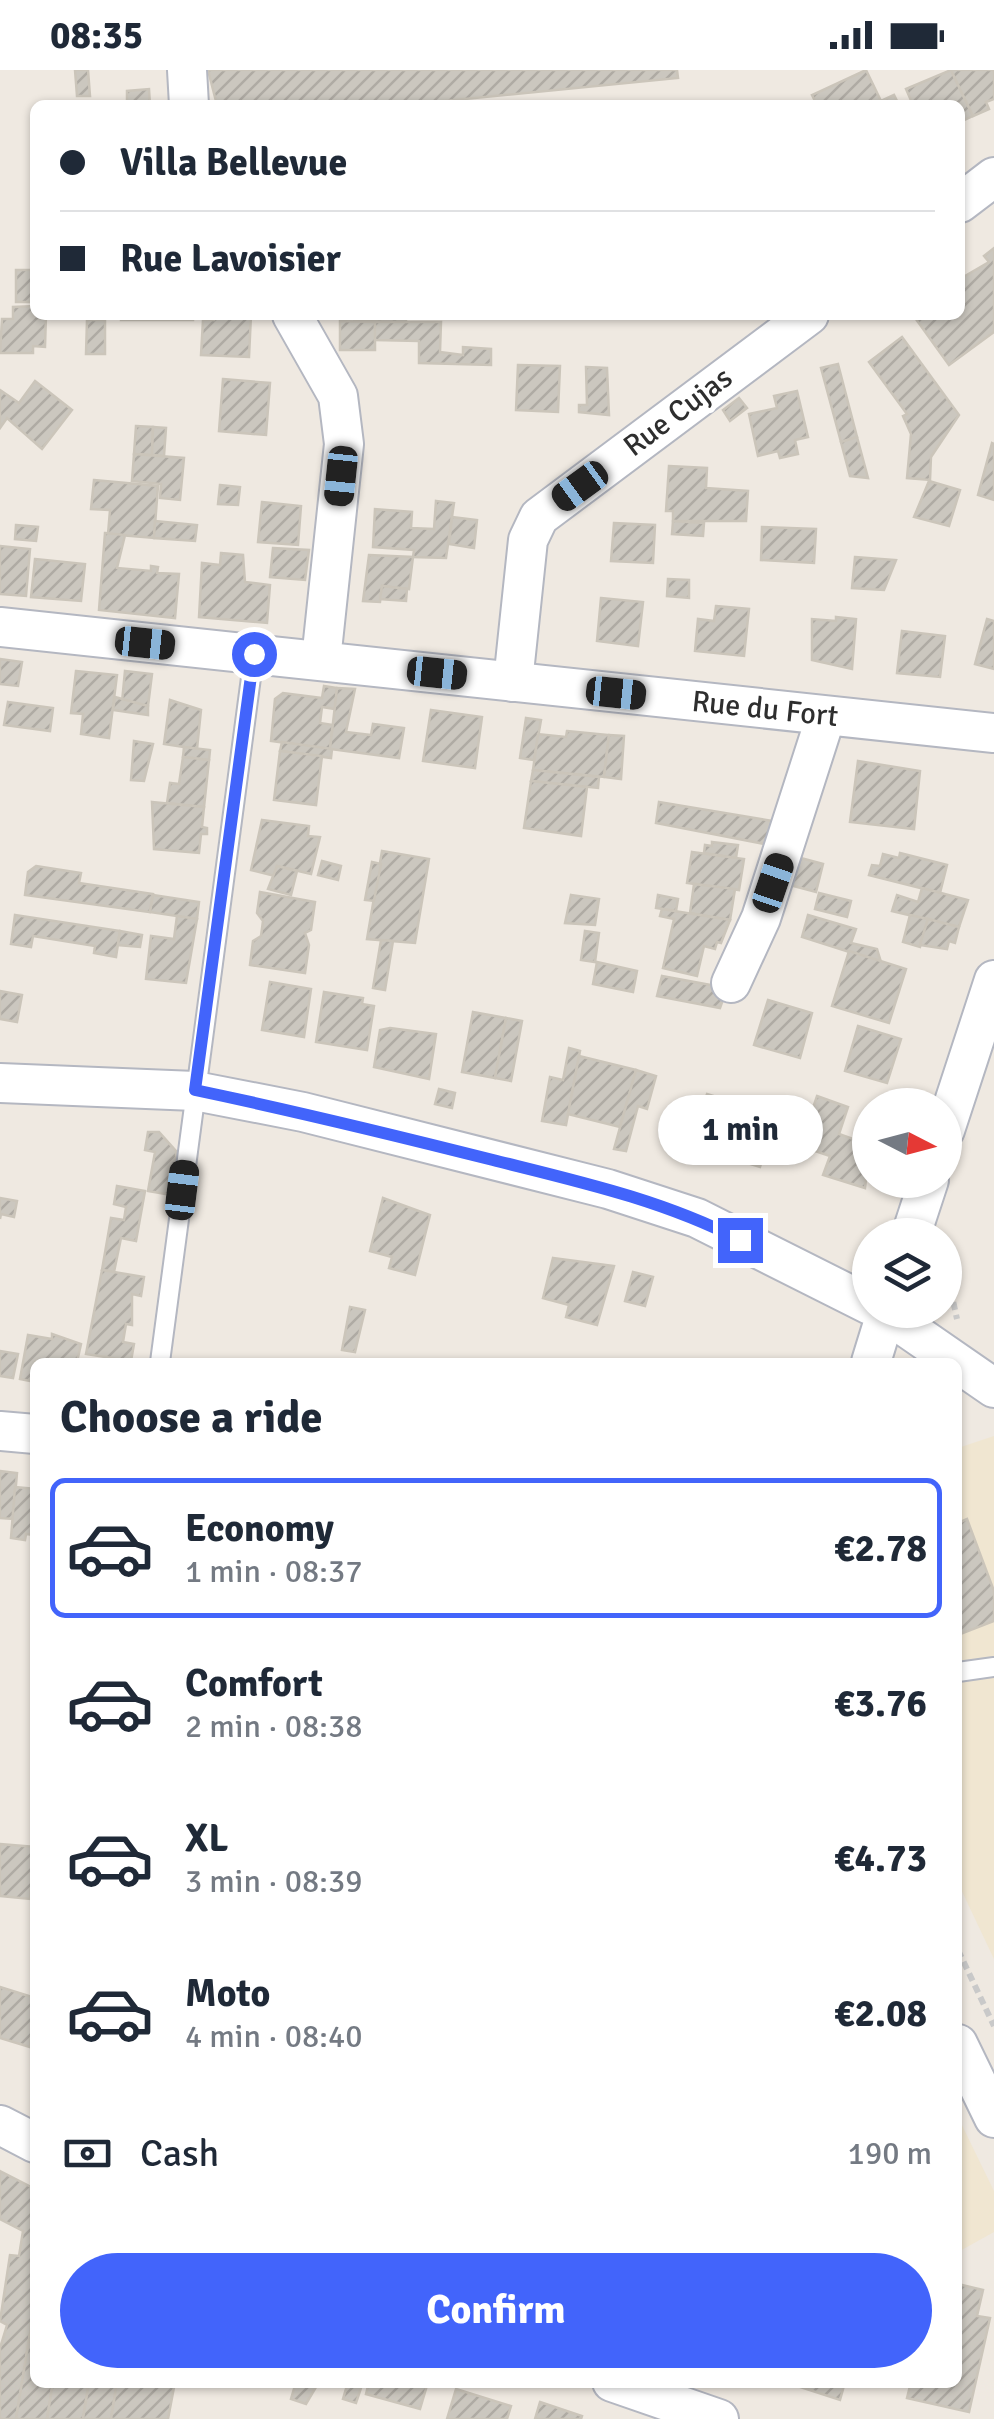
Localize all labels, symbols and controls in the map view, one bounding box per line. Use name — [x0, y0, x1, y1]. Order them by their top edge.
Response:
text: 08:35 — [50, 12, 143, 59]
text: Villa Bellevue — [120, 139, 347, 186]
text: Rue Lavoisier — [120, 235, 341, 282]
street label: Rue Cujas — [616, 359, 740, 465]
car — [323, 445, 359, 507]
car — [547, 456, 613, 516]
car — [114, 625, 176, 661]
route start — [232, 632, 277, 677]
car — [406, 655, 468, 691]
car — [585, 675, 647, 711]
street label: Rue du Fort — [690, 683, 840, 735]
car — [749, 850, 797, 916]
north arrow — [852, 1088, 962, 1198]
map controls — [852, 1088, 962, 1328]
callout: 1 min — [658, 1095, 822, 1165]
text: 1 min — [702, 1110, 779, 1149]
car — [163, 1158, 201, 1222]
route end — [718, 1218, 763, 1263]
button: layers — [852, 1218, 962, 1328]
text: Choose a ride — [60, 1390, 323, 1445]
icon: car — [65, 1503, 155, 1593]
text: Economy — [185, 1505, 334, 1552]
text: €2.78 — [834, 1525, 927, 1572]
text: 1 min · 08:37 — [185, 1552, 363, 1591]
icon: car — [65, 1658, 155, 1748]
text: Comfort — [185, 1660, 323, 1707]
text: €3.76 — [834, 1680, 927, 1727]
text: 2 min · 08:38 — [185, 1707, 363, 1746]
icon: car — [65, 1813, 155, 1903]
text: XL — [185, 1815, 228, 1862]
text: €4.73 — [834, 1835, 927, 1882]
text: 3 min · 08:39 — [185, 1862, 363, 1901]
icon: car — [65, 1968, 155, 2058]
text: Moto — [185, 1970, 270, 2017]
text: €2.08 — [834, 1990, 927, 2037]
text: 4 min · 08:40 — [185, 2017, 363, 2056]
icon: cash — [60, 2126, 115, 2181]
text: Cash — [140, 2130, 219, 2177]
text: 190 m — [848, 2134, 932, 2173]
button: Confirm — [60, 2253, 932, 2368]

